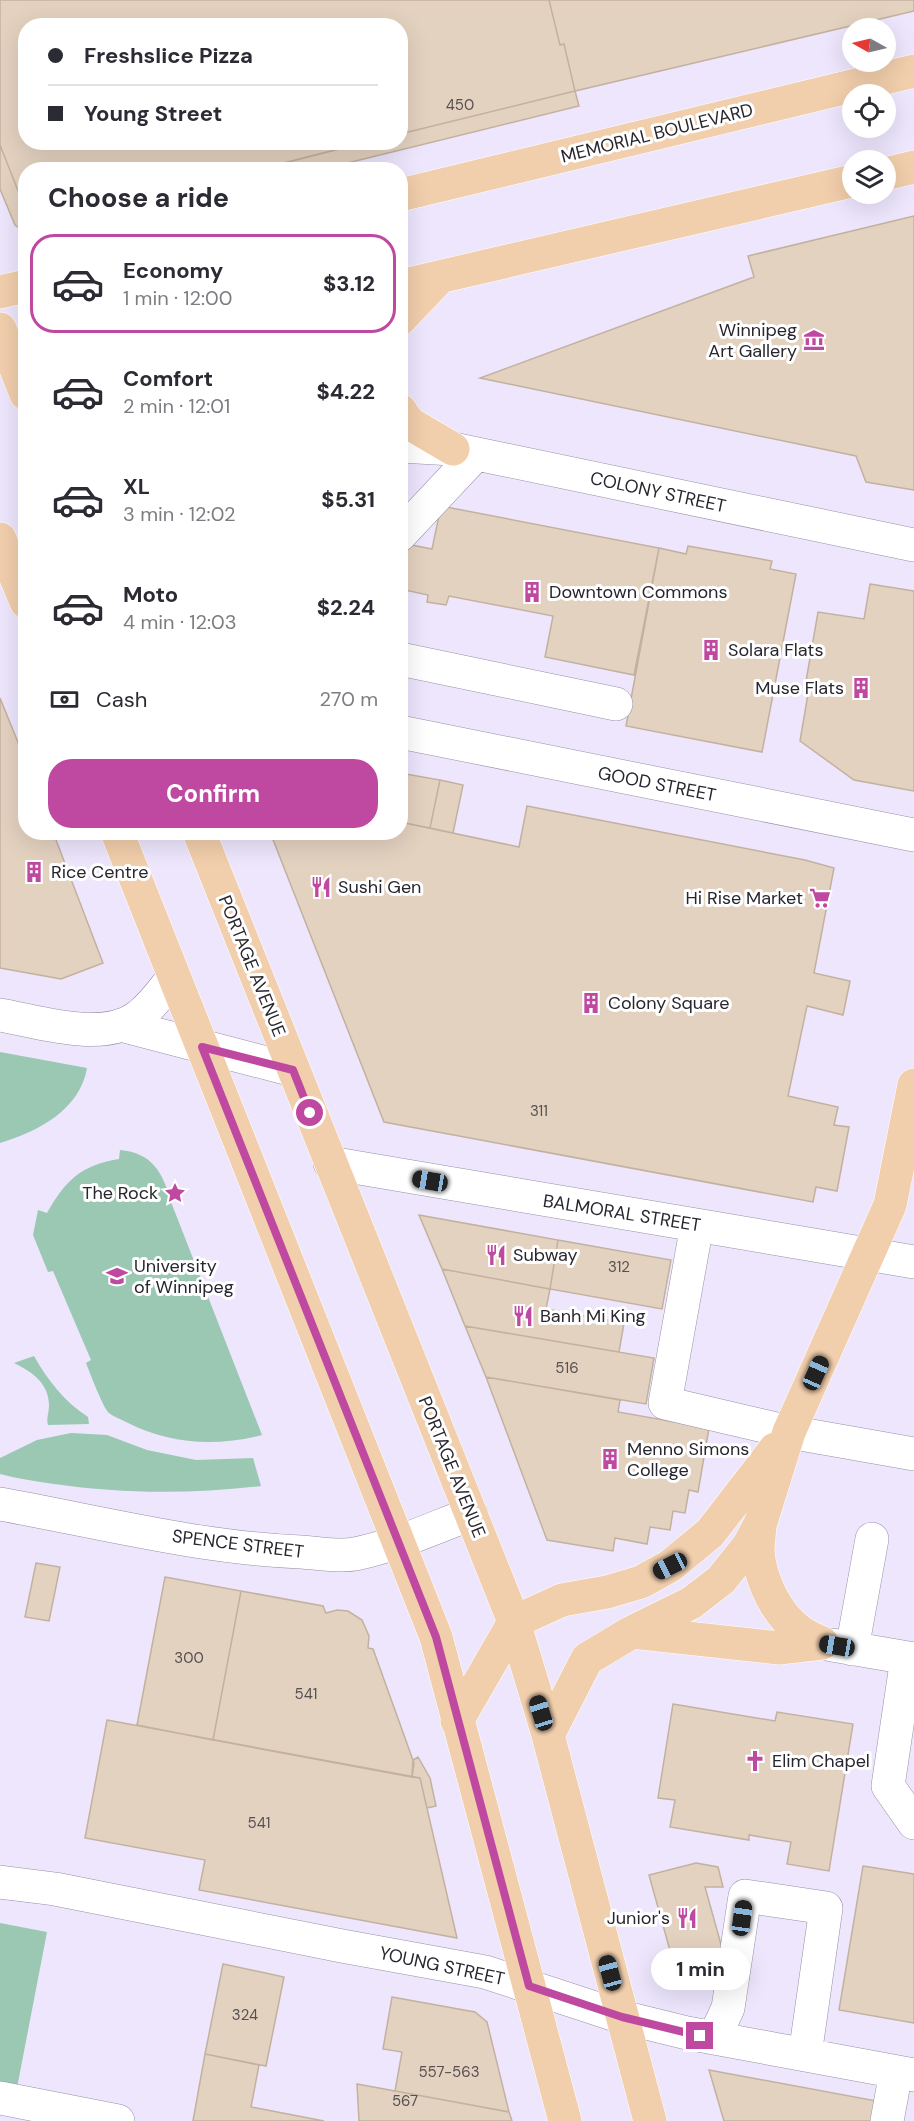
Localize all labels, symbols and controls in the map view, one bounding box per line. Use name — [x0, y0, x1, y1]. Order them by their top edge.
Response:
north arrow — [842, 18, 896, 72]
map controls — [842, 18, 896, 204]
text: Freshslice Pizza — [84, 41, 253, 70]
button: locate — [842, 84, 896, 138]
house number: 450 — [446, 95, 474, 115]
street label: MEMORIAL BOULEVARD — [558, 98, 756, 168]
text: Young Street — [84, 99, 222, 128]
button: layers — [842, 150, 896, 204]
text: Choose a ride — [48, 180, 229, 215]
text: Economy — [123, 256, 223, 285]
icon: car — [51, 257, 105, 311]
text: $3.12 — [323, 269, 375, 298]
text: 1 min · 12:00 — [123, 285, 232, 311]
place label: Winnipeg Art Gallery — [708, 318, 797, 363]
museum icon: Winnipeg Art Gallery — [802, 328, 826, 352]
text: Comfort — [123, 364, 213, 393]
icon: car — [51, 365, 105, 419]
text: $4.22 — [316, 377, 375, 406]
text: 2 min · 12:01 — [123, 393, 230, 419]
street label: COLONY STREET — [588, 466, 728, 518]
text: XL — [123, 472, 150, 501]
icon: car — [51, 473, 105, 527]
text: $5.31 — [321, 485, 375, 514]
text: 3 min · 12:02 — [123, 501, 236, 527]
text: Moto — [123, 580, 178, 609]
building icon: Downtown Commons — [520, 580, 544, 604]
place label: Downtown Commons — [549, 580, 727, 604]
icon: car — [51, 581, 105, 635]
text: $2.24 — [317, 593, 375, 622]
text: 4 min · 12:03 — [123, 609, 236, 635]
building icon: Solara Flats — [699, 638, 723, 662]
place label: Solara Flats — [728, 638, 823, 662]
place label: Muse Flats — [755, 676, 844, 700]
building icon: Muse Flats — [849, 676, 873, 700]
icon: cash — [48, 683, 81, 716]
text: Cash — [96, 685, 147, 714]
text: 270 m — [320, 686, 378, 712]
button: Confirm — [48, 759, 378, 828]
street label: GOOD STREET — [596, 761, 718, 807]
building icon: Rice Centre — [22, 860, 46, 884]
place label: Rice Centre — [51, 860, 148, 884]
restaurant icon: Sushi Gen — [309, 875, 333, 899]
place label: Sushi Gen — [338, 875, 421, 899]
place label: Hi Rise Market — [686, 886, 803, 910]
supermarket icon: Hi Rise Market — [808, 886, 832, 910]
street label: PORTAGE AVENUE — [213, 892, 291, 1040]
building icon: Colony Square — [579, 991, 603, 1015]
place label: Colony Square — [608, 991, 730, 1015]
route start — [296, 1099, 323, 1126]
house number: 311 — [530, 1101, 548, 1121]
car — [411, 1169, 449, 1193]
place label: The Rock — [82, 1181, 158, 1205]
place icon: The Rock — [163, 1181, 187, 1205]
street label: BALMORAL STREET — [541, 1189, 703, 1237]
restaurant icon: Subway — [484, 1243, 508, 1267]
place label: Subway — [513, 1243, 578, 1267]
place label: University of Winnipeg — [134, 1254, 234, 1299]
house number: 312 — [608, 1257, 630, 1277]
school or university icon: University of Winnipeg — [105, 1264, 129, 1288]
restaurant icon: Banh Mi King — [511, 1304, 535, 1328]
place label: Banh Mi King — [540, 1304, 646, 1328]
car — [800, 1353, 832, 1393]
house number: 516 — [555, 1358, 579, 1378]
street label: PORTAGE AVENUE — [413, 1393, 491, 1541]
place label: Menno Simons College — [627, 1437, 749, 1482]
building icon: Menno Simons College — [598, 1447, 622, 1471]
street label: SPENCE STREET — [171, 1524, 305, 1564]
car — [650, 1550, 690, 1582]
car — [818, 1634, 856, 1658]
house number: 300 — [174, 1648, 204, 1668]
house number: 541 — [295, 1684, 317, 1704]
car — [527, 1693, 555, 1733]
church icon: Elim Chapel — [743, 1749, 767, 1773]
place label: Elim Chapel — [772, 1749, 870, 1773]
house number: 541 — [248, 1813, 270, 1833]
car — [731, 1899, 753, 1937]
place label: Junior's — [607, 1906, 670, 1930]
restaurant icon: Junior's — [675, 1906, 699, 1930]
street label: YOUNG STREET — [377, 1941, 507, 1991]
callout: 1 min — [650, 1949, 750, 1991]
car — [597, 1953, 623, 1993]
text: 1 min — [676, 1956, 725, 1982]
house number: 324 — [232, 2005, 258, 2025]
route end — [686, 2022, 713, 2049]
house number: 557-563 — [418, 2062, 480, 2082]
house number: 567 — [392, 2091, 418, 2111]

